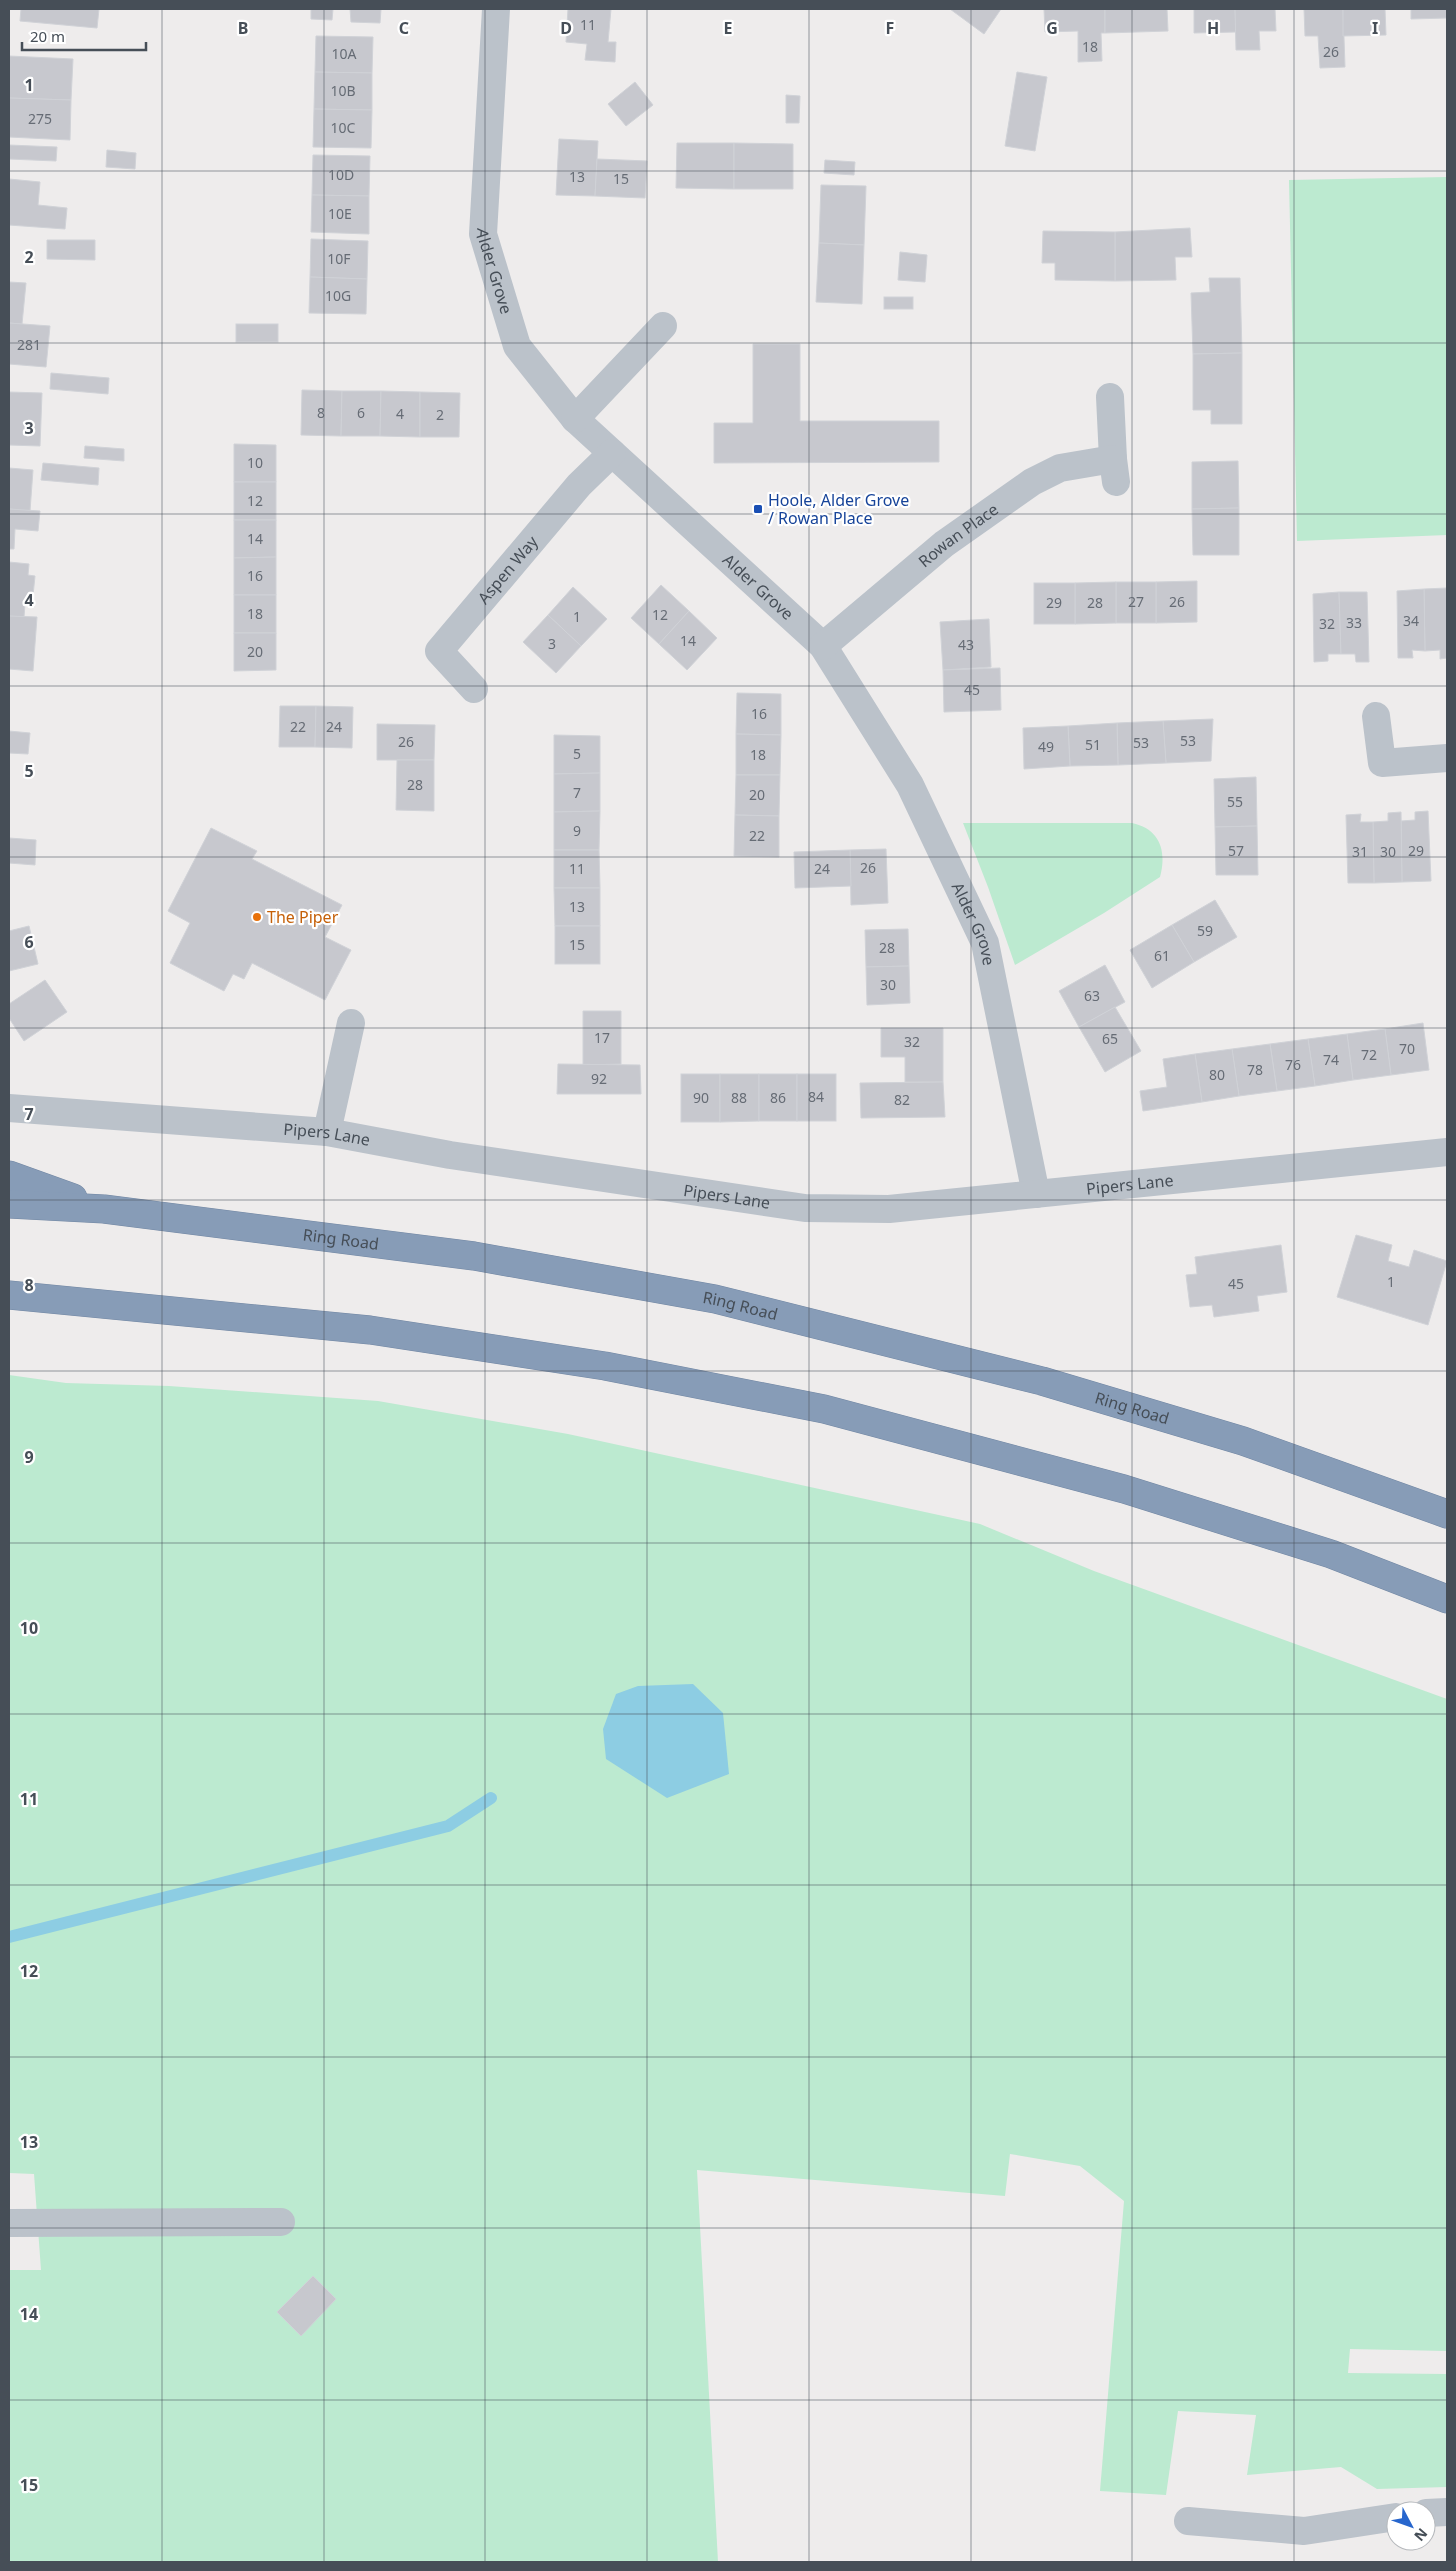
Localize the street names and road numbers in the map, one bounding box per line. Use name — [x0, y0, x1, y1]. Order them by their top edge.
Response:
street label: Alder Grove — [472, 228, 518, 317]
street label: Rowan Place — [914, 498, 1003, 572]
street label: Aspen Way — [473, 530, 543, 608]
street label: Alder Grove — [718, 549, 798, 625]
street label: Alder Grove — [947, 879, 1000, 967]
street label: Pipers Lane — [283, 1118, 372, 1151]
street label: Pipers Lane — [1085, 1169, 1174, 1200]
street label: Pipers Lane — [682, 1179, 772, 1214]
street label: Ring Road — [302, 1223, 380, 1255]
street label: Ring Road — [701, 1286, 780, 1325]
street label: Ring Road — [1092, 1386, 1172, 1429]

